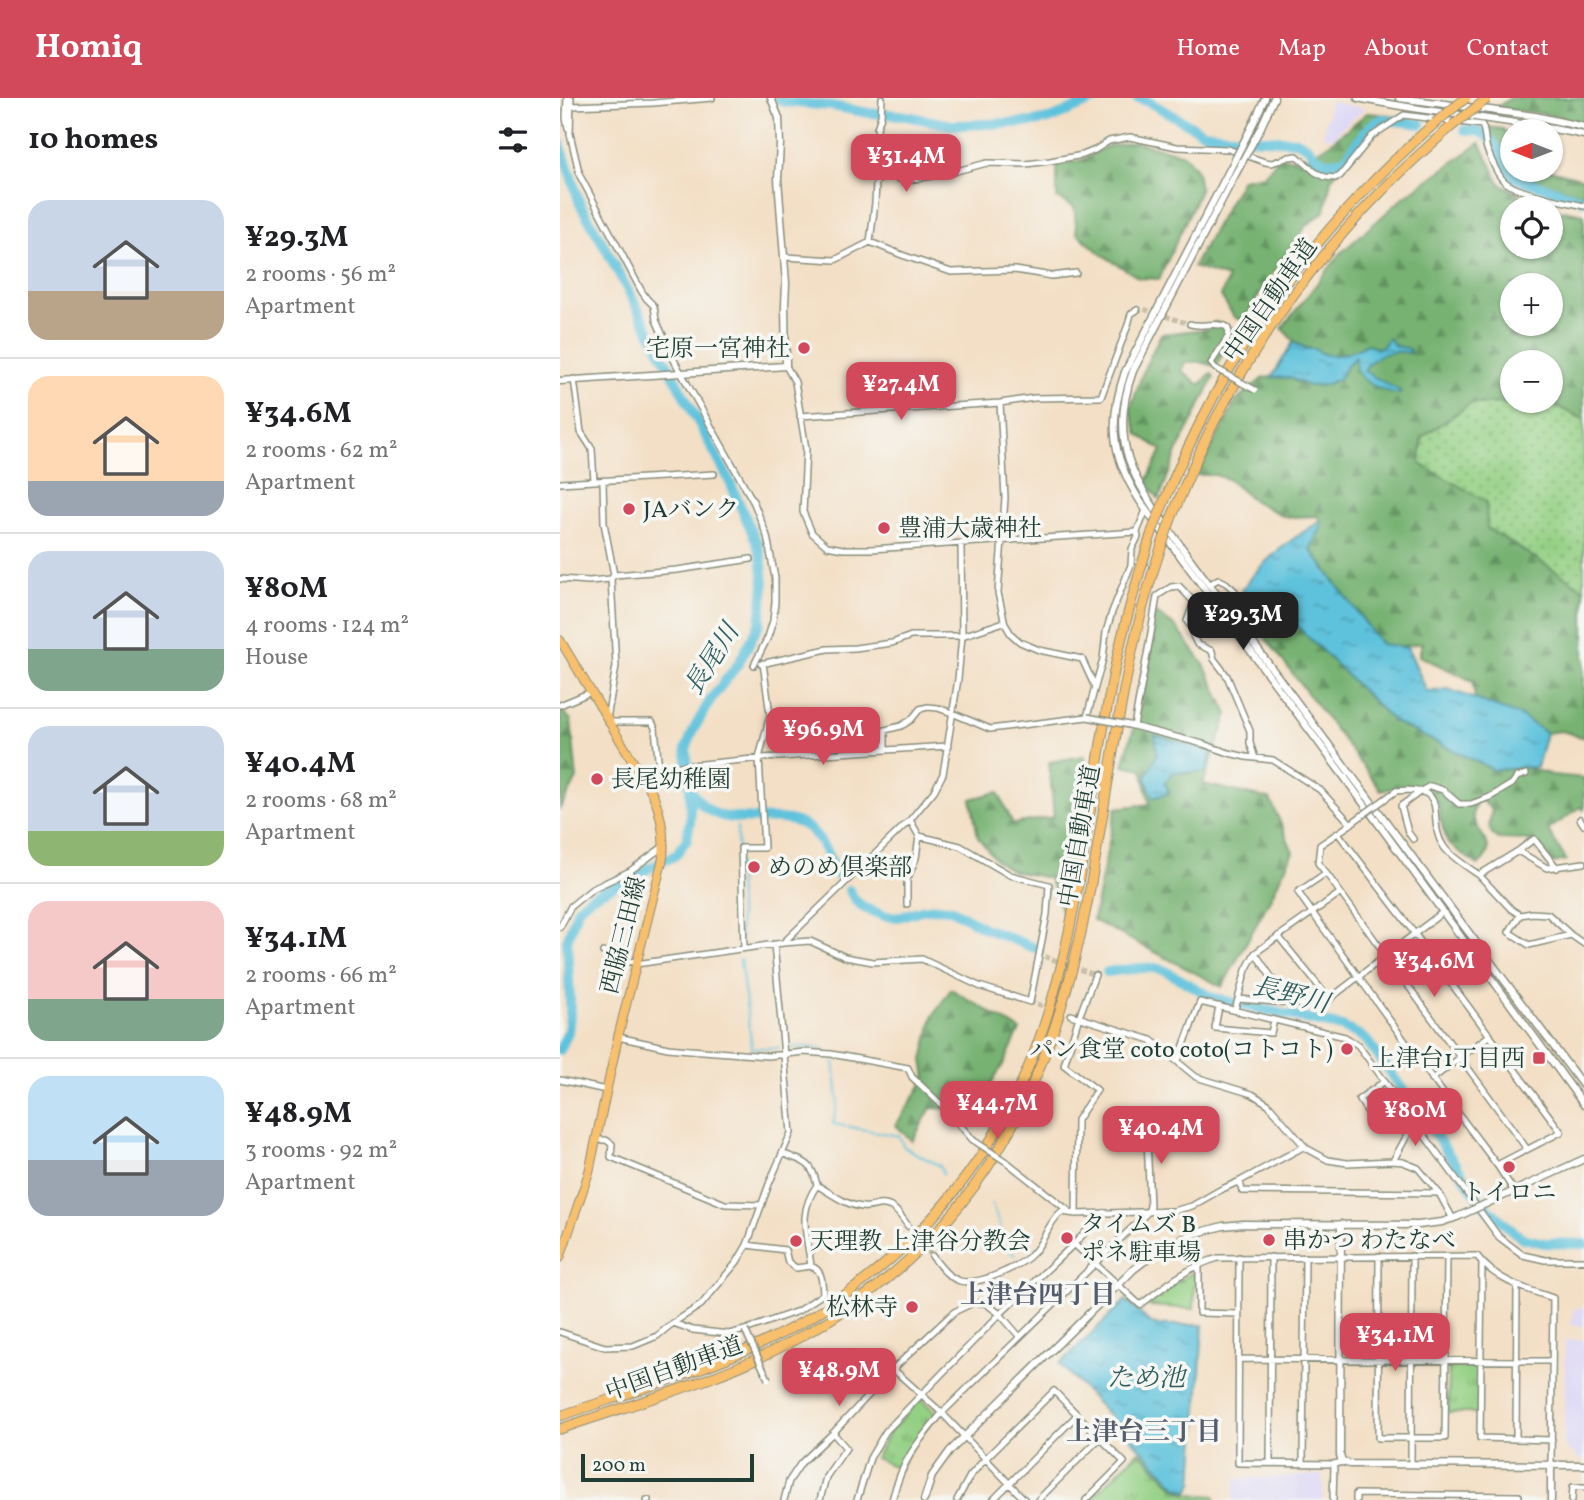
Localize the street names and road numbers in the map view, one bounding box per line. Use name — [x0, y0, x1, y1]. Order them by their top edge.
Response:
street label: 中国自動車道 — [1216, 232, 1327, 370]
street label: 中国自動車道 — [1052, 762, 1110, 910]
street label: 西脇三田線 — [594, 873, 656, 998]
street label: 中国自動車道 — [601, 1329, 748, 1410]

